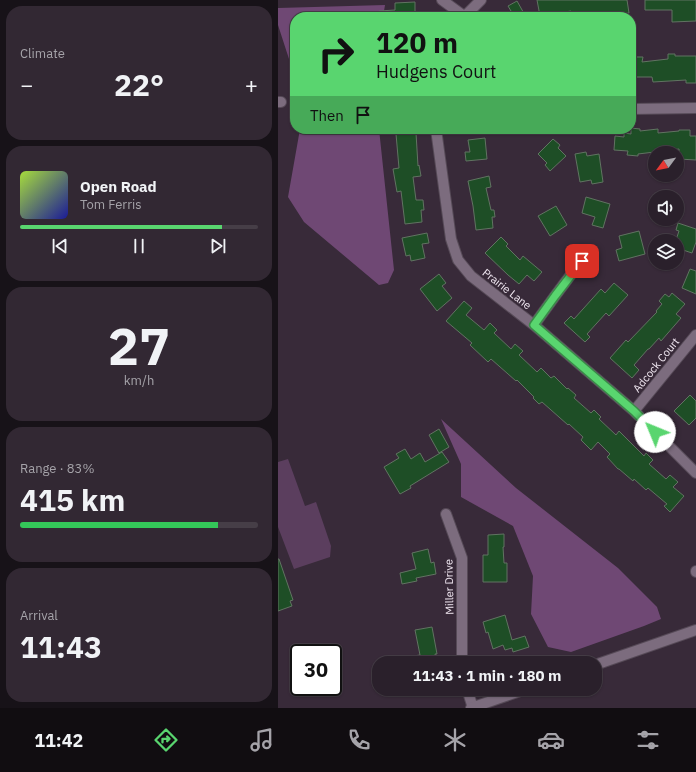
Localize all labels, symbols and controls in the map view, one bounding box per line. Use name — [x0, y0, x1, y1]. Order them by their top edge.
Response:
text: 120 m — [376, 24, 458, 61]
icon: right — [310, 28, 362, 80]
text: Climate — [20, 45, 65, 62]
text: Hudgens Court — [376, 60, 496, 83]
text: 22° — [114, 65, 164, 104]
text: − — [20, 70, 33, 99]
text: + — [245, 70, 258, 99]
icon: arrive — [352, 104, 374, 126]
text: Then — [310, 106, 344, 125]
north arrow — [648, 146, 684, 182]
map controls — [648, 146, 684, 270]
text: Open Road — [80, 177, 157, 196]
button: sound — [648, 190, 684, 226]
text: Tom Ferris — [80, 196, 142, 213]
button: layers — [648, 234, 684, 270]
icon: previous — [49, 235, 71, 257]
icon: pause — [128, 235, 150, 257]
icon: next — [207, 235, 229, 257]
pin — [565, 244, 599, 278]
icon: arrive — [571, 250, 593, 272]
street label: Prairie Lane — [480, 266, 534, 312]
text: 27 — [108, 312, 170, 379]
street label: Adcock Court — [630, 335, 682, 395]
text: km/h — [124, 372, 154, 389]
position arrow — [634, 411, 676, 453]
text: Range · 83% — [20, 460, 94, 477]
text: 415 km — [20, 480, 125, 519]
street label: Miller Drive — [442, 559, 456, 615]
text: Arrival — [20, 607, 58, 624]
text: 11:43 — [20, 627, 102, 666]
speed limit sign: 30 — [290, 644, 342, 696]
text: 11:43 · 1 min · 180 m — [413, 666, 561, 685]
icon: directions — [152, 726, 180, 754]
icon: music — [248, 726, 276, 754]
icon: phone — [345, 726, 373, 754]
icon: climate — [441, 726, 469, 754]
icon: car — [537, 726, 565, 754]
icon: filters — [634, 726, 662, 754]
text: 11:42 — [34, 729, 83, 752]

